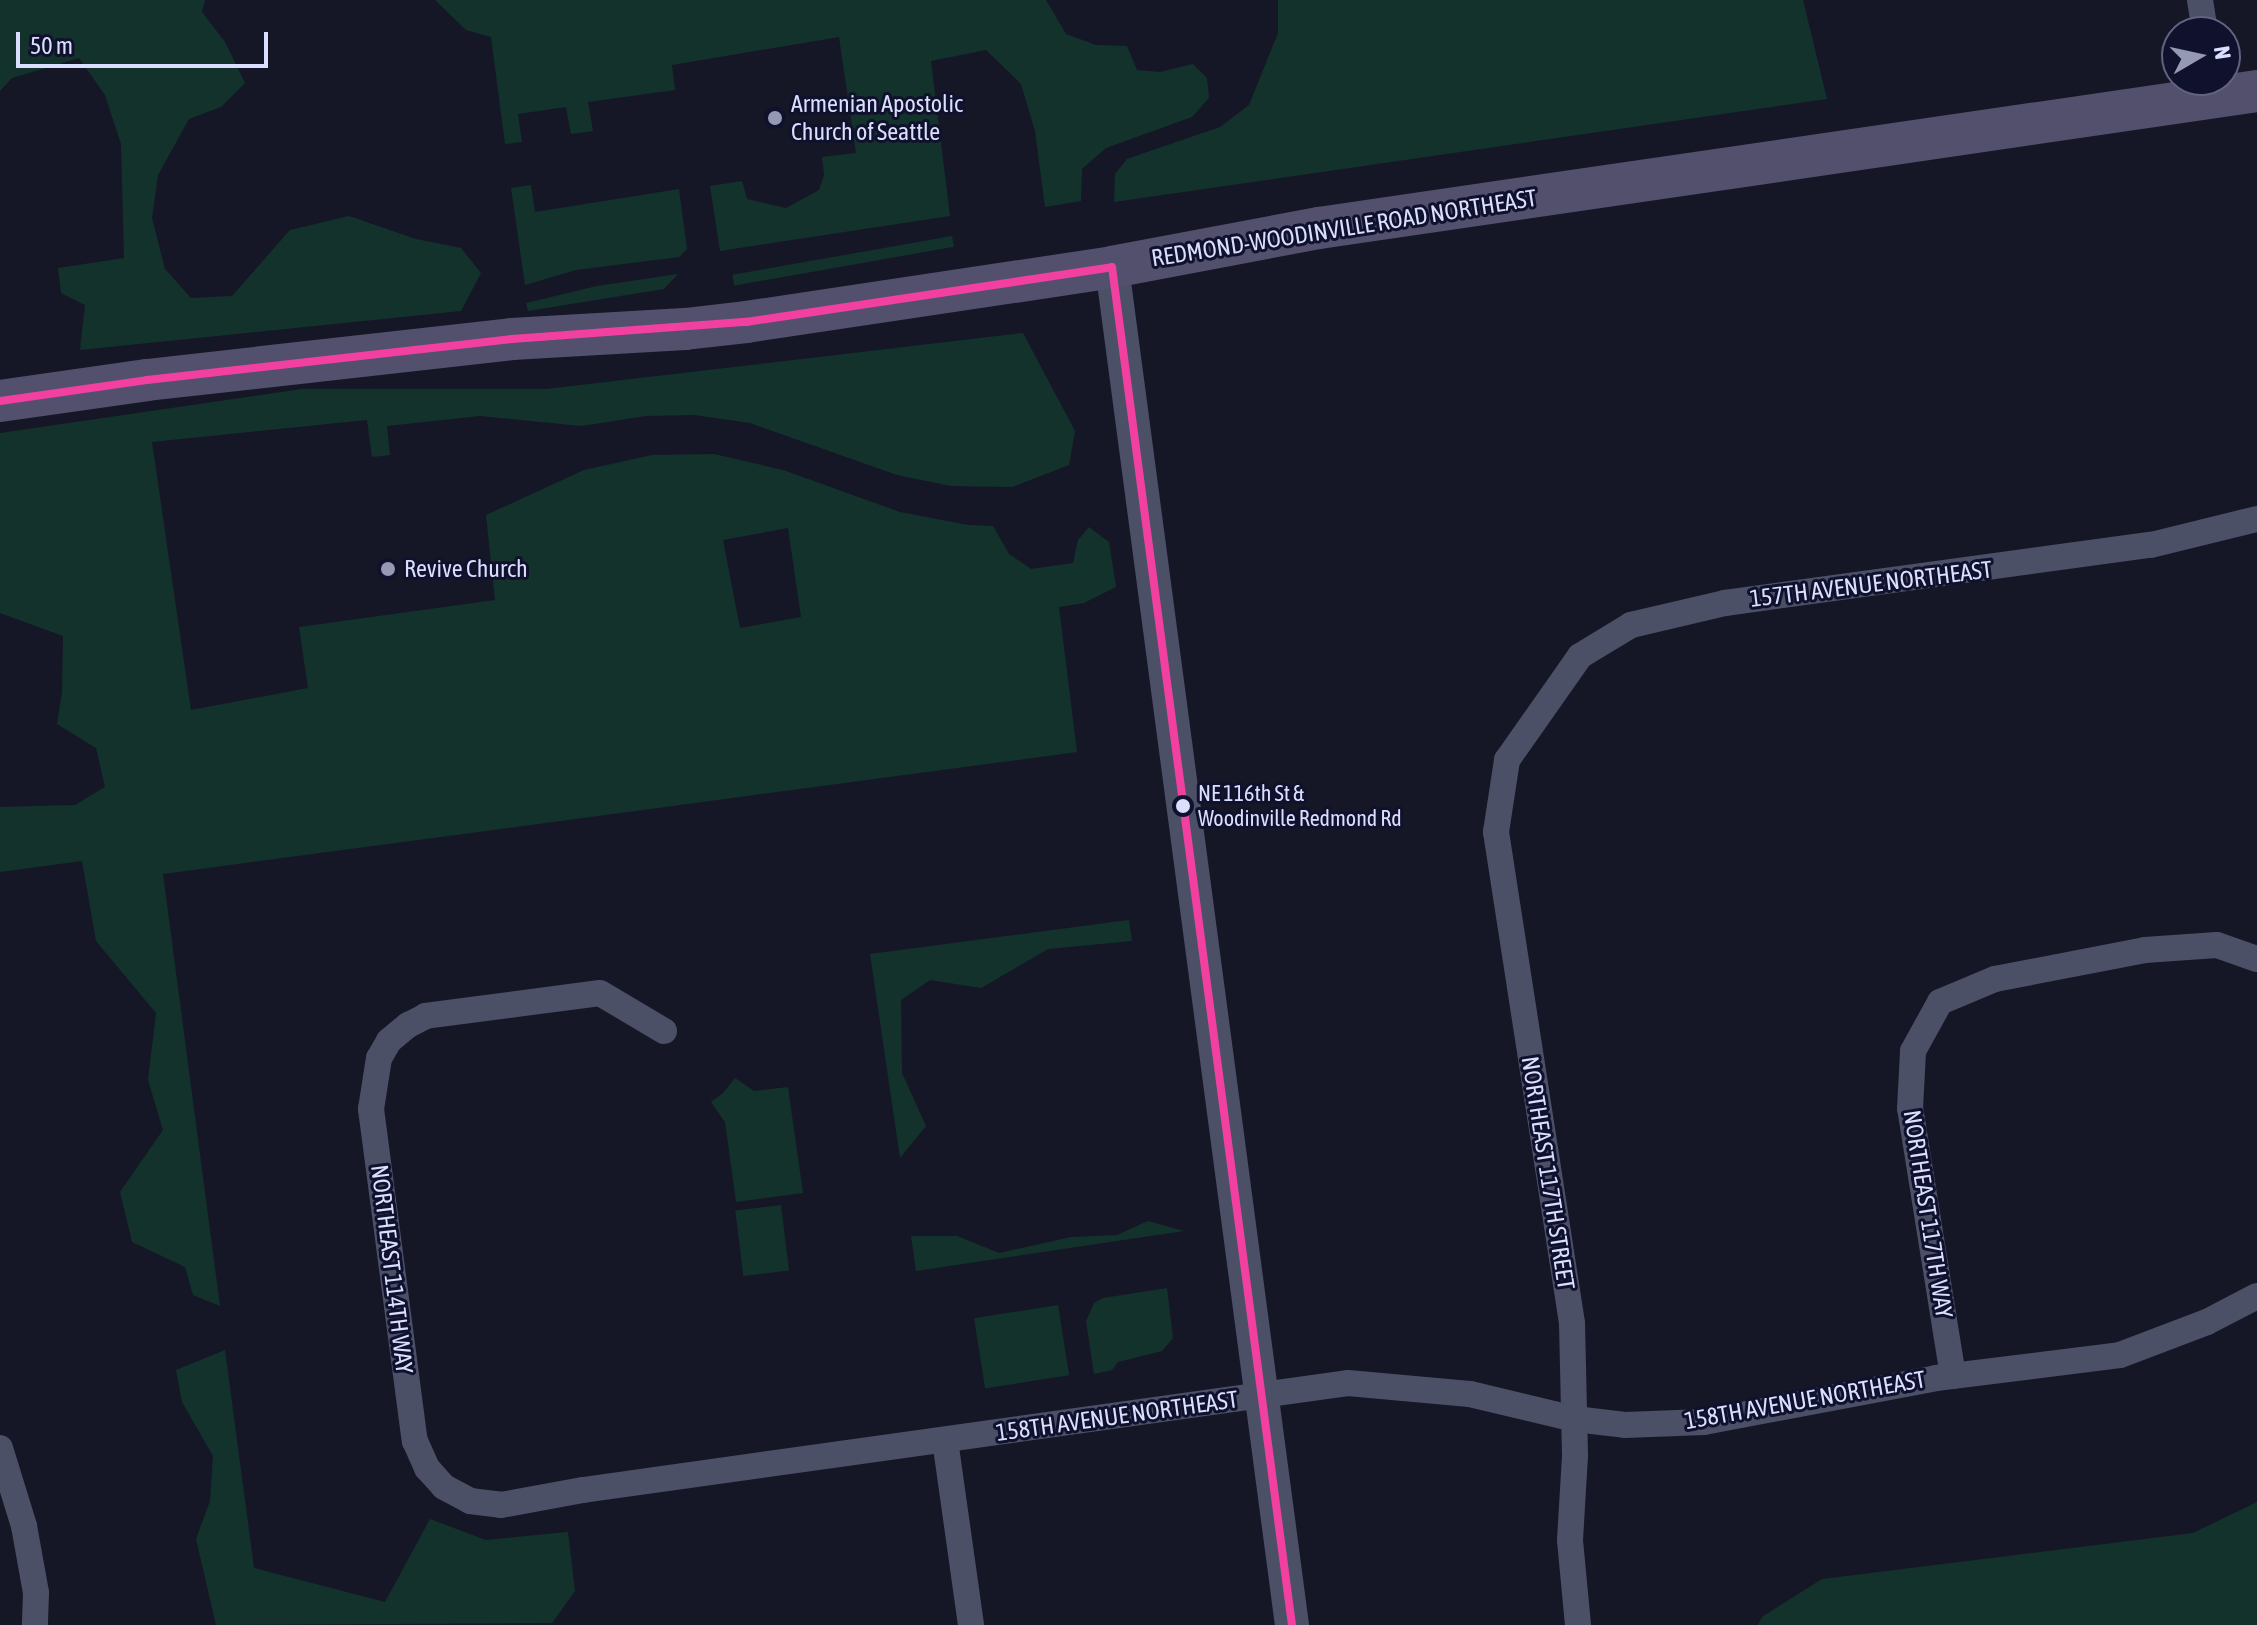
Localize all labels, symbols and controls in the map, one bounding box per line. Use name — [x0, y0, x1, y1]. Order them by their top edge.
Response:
scale bar — [20, 16, 272, 66]
north arrow — [2161, 16, 2241, 96]
text: 50 m — [30, 32, 73, 59]
text: N — [2209, 44, 2237, 61]
place label: Armenian Apostolic Church of Seattle — [791, 90, 963, 146]
marker: Armenian Apostolic Church of Seattle — [766, 109, 784, 127]
street label: REDMOND-WOODINVILLE ROAD NORTHEAST — [1149, 183, 1539, 273]
place label: Revive Church — [404, 555, 528, 583]
street label: 157TH AVENUE NORTHEAST — [1748, 555, 1994, 613]
marker: Revive Church — [379, 560, 397, 578]
place label: NE 116th St & Woodinville Redmond Rd — [1198, 780, 1402, 832]
marker: NE 116th St & Woodinville Redmond Rd — [1175, 798, 1191, 814]
street label: NORTHEAST 117TH STREET — [1515, 1054, 1581, 1292]
street label: NORTHEAST 117TH WAY — [1897, 1108, 1959, 1320]
street label: NORTHEAST 114TH WAY — [365, 1163, 419, 1375]
street label: 158TH AVENUE NORTHEAST — [1682, 1365, 1928, 1435]
street label: 158TH AVENUE NORTHEAST — [994, 1385, 1240, 1447]

